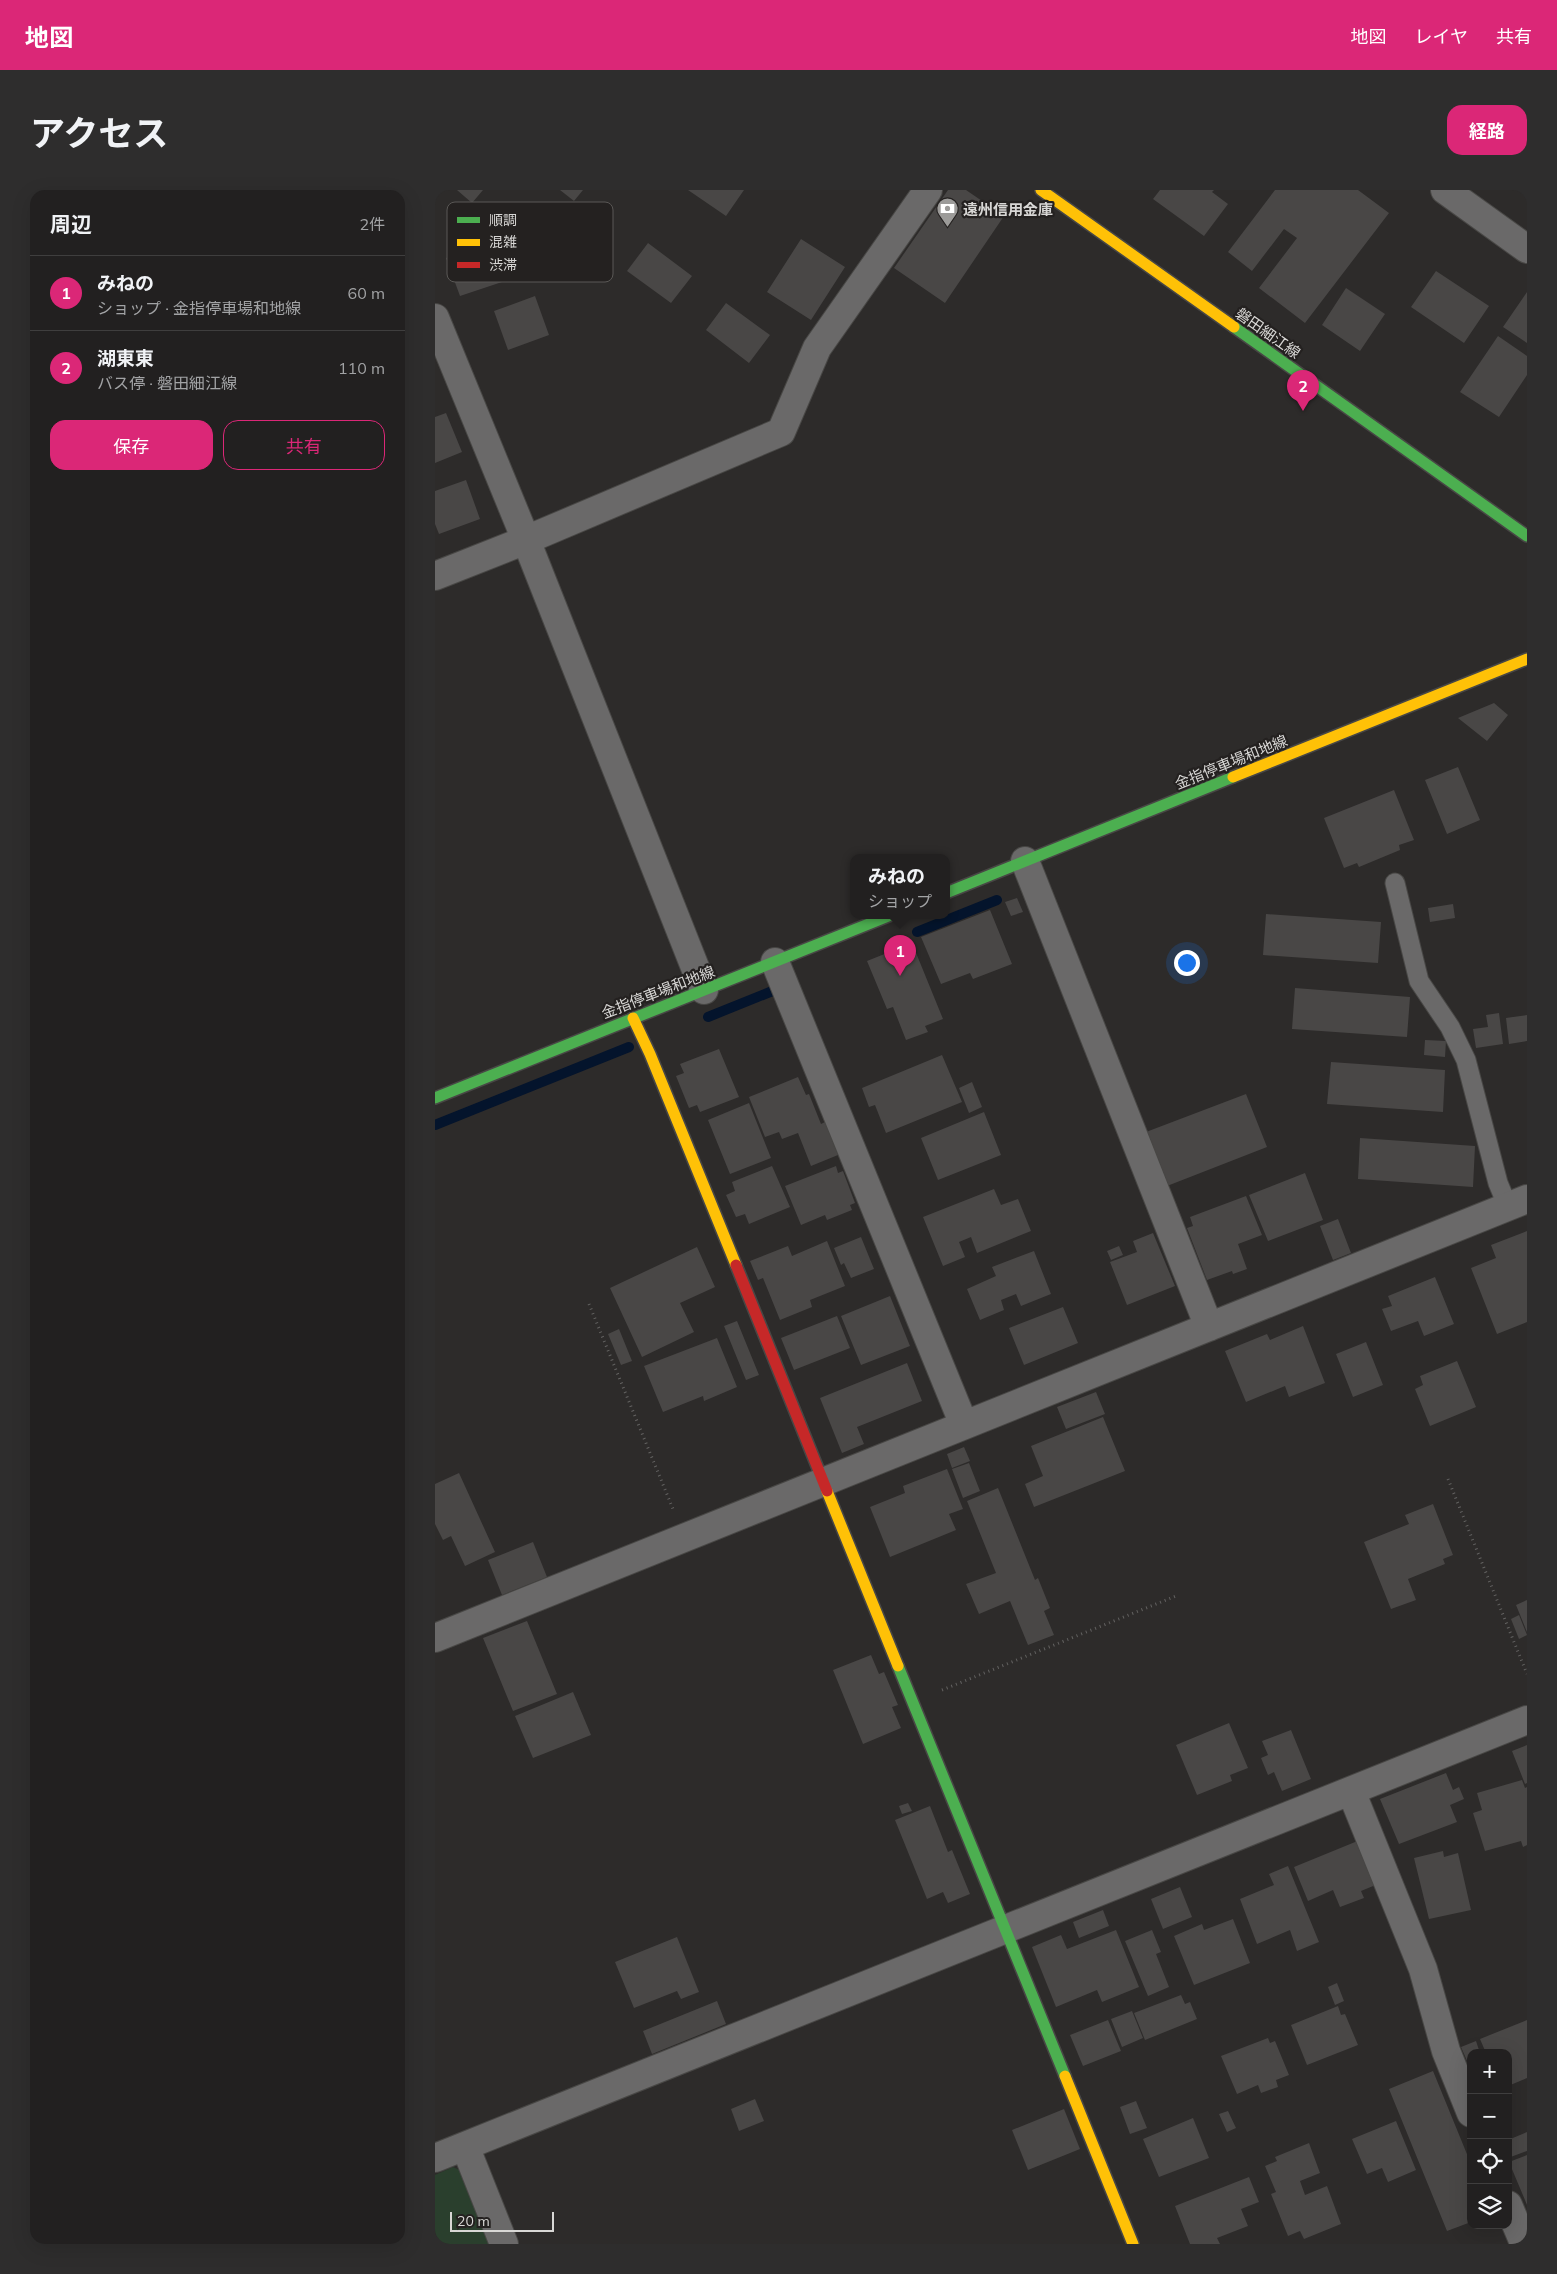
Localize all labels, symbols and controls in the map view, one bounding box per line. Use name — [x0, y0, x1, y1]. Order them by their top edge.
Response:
text: 地図 — [25, 22, 73, 52]
text: 地図 — [1351, 25, 1387, 48]
text: レイヤ — [1415, 25, 1468, 48]
text: 共有 — [1496, 25, 1532, 48]
button: 経路 — [1447, 105, 1527, 155]
text: アクセス — [30, 111, 168, 155]
bank icon: 遠州信用金庫 — [935, 197, 959, 228]
place label: 遠州信用金庫 — [963, 200, 1053, 219]
legend — [447, 202, 613, 282]
text: 周辺 — [50, 211, 92, 237]
text: 順調 — [489, 211, 517, 229]
text: 2件 — [359, 214, 385, 234]
text: 混雑 — [489, 233, 517, 251]
text: 渋滞 — [489, 256, 517, 274]
text: みねの — [97, 271, 154, 295]
text: 1 — [61, 283, 71, 303]
text: 60 m — [348, 283, 385, 303]
text: ショップ · 金指停車場和地線 — [97, 298, 301, 318]
street label: 磐田細江線 — [1232, 304, 1304, 362]
text: 湖東東 — [97, 346, 154, 370]
text: 2 — [61, 358, 71, 378]
text: 110 m — [338, 358, 385, 378]
pin: 2 — [1287, 370, 1319, 411]
text: バス停 · 磐田細江線 — [97, 373, 237, 393]
button: 保存 — [50, 420, 213, 470]
button: 共有 — [223, 420, 385, 470]
street label: 金指停車場和地線 — [1172, 731, 1290, 793]
popup — [850, 854, 950, 919]
text: みねの — [868, 864, 925, 888]
text: ショップ — [868, 891, 932, 911]
pin: 1 — [884, 935, 916, 976]
your location — [1174, 950, 1200, 976]
street label: 金指停車場和地線 — [599, 962, 717, 1022]
map controls — [1467, 2049, 1512, 2229]
button: + — [1467, 2049, 1512, 2094]
button: − — [1467, 2094, 1512, 2139]
button: locate — [1467, 2139, 1512, 2184]
button: layers — [1467, 2184, 1512, 2229]
scale bar — [450, 2209, 554, 2232]
text: 20 m — [457, 2212, 490, 2230]

